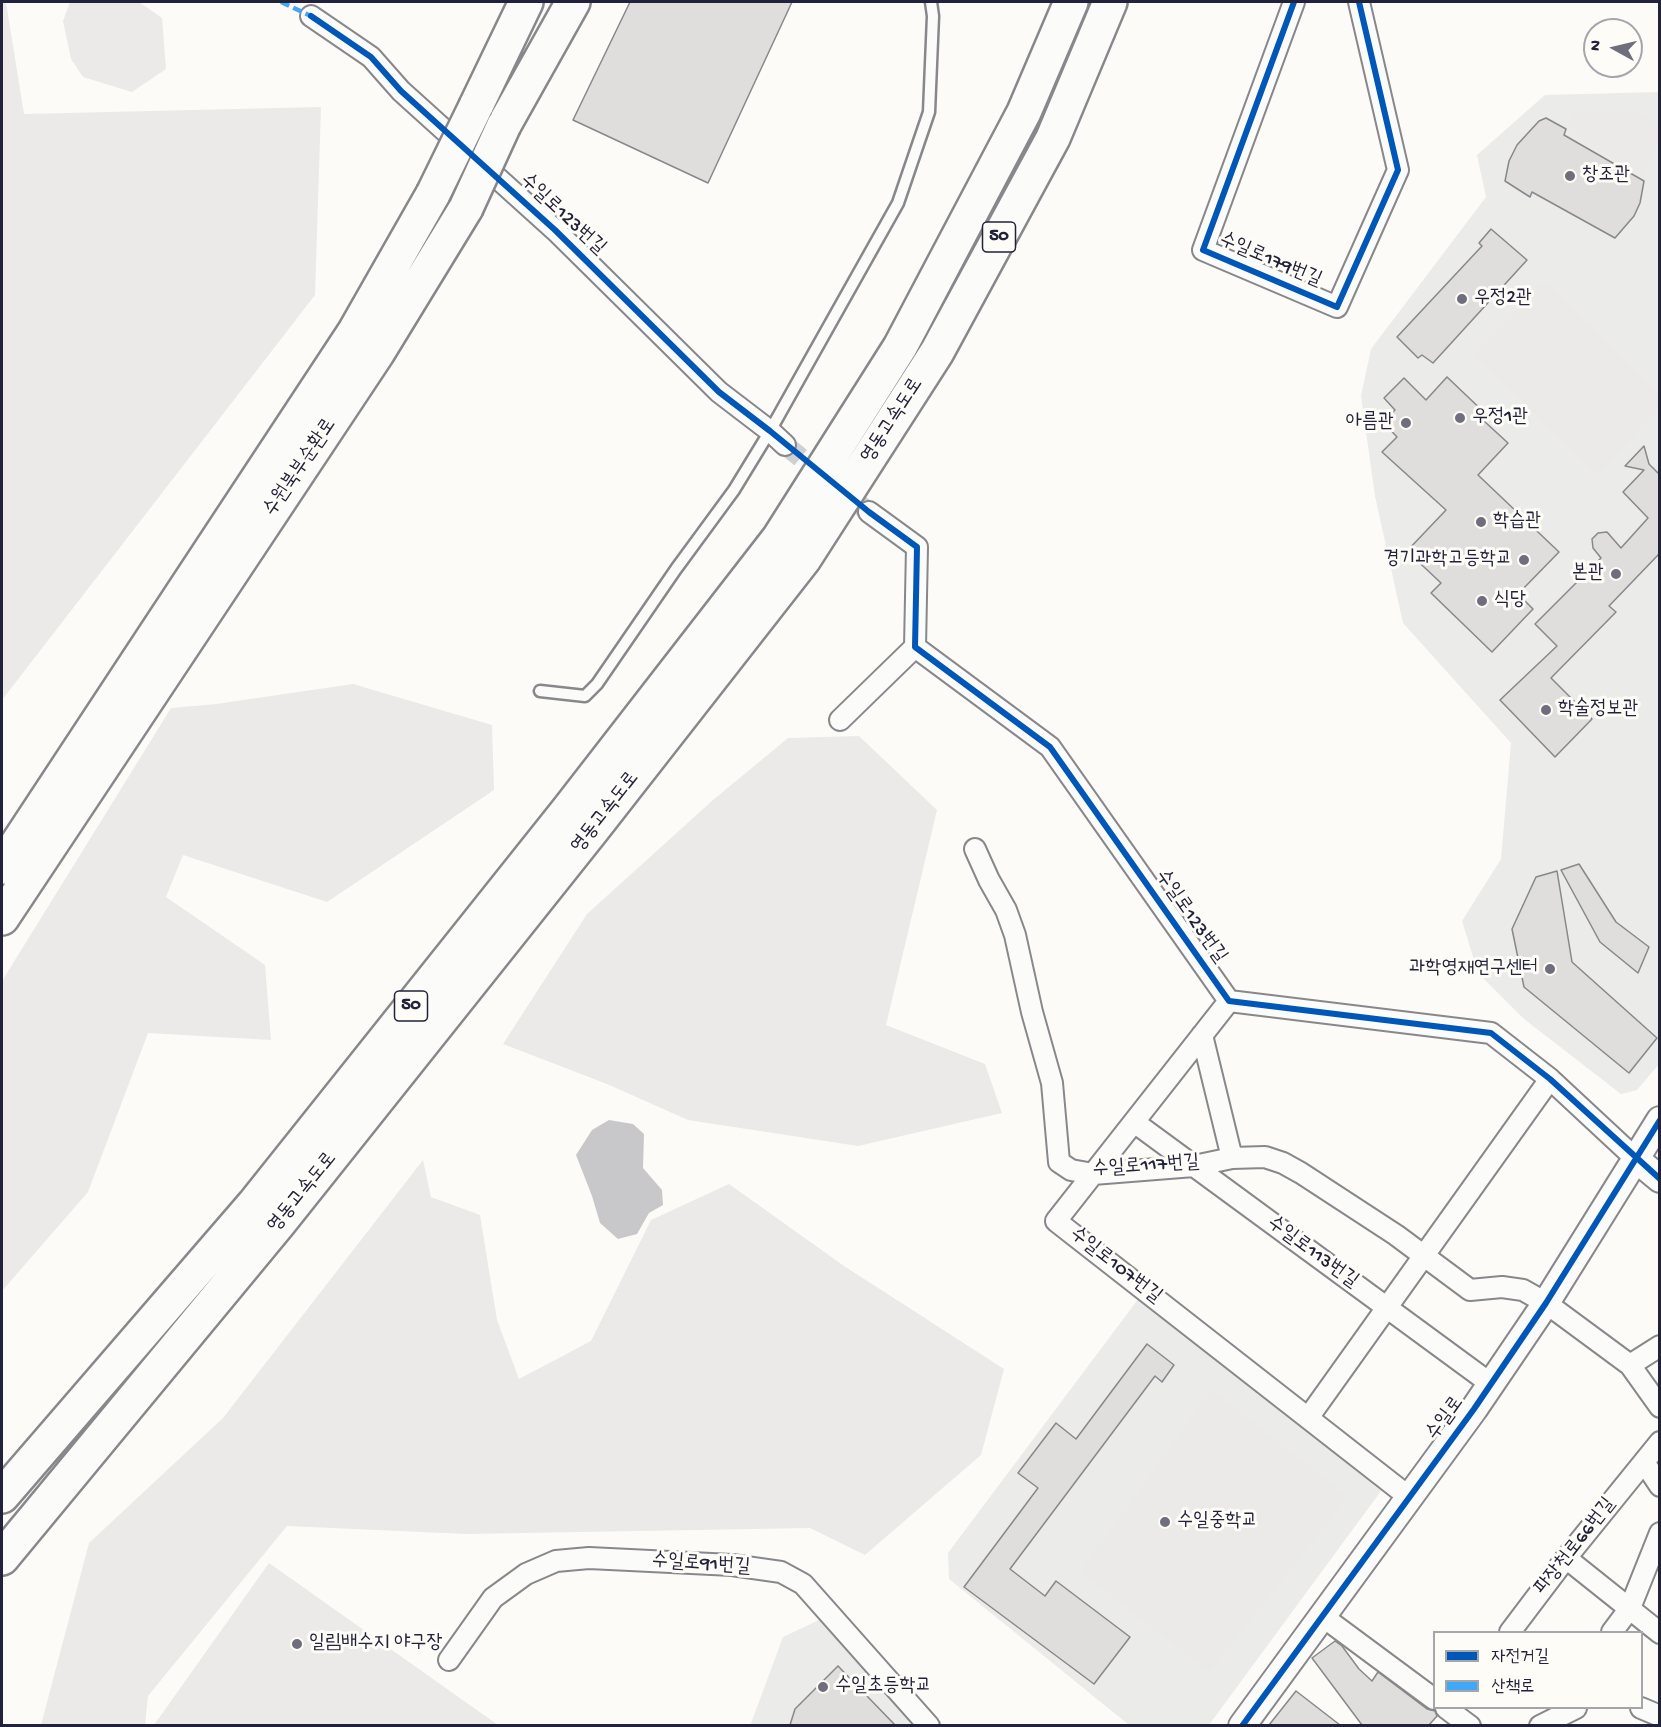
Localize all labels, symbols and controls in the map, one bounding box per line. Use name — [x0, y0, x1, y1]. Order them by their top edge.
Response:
north arrow — [1583, 18, 1643, 78]
text: N — [1587, 39, 1607, 52]
place label: 창조관 — [1582, 164, 1630, 188]
street label: 수일로123번길 — [514, 169, 610, 261]
marker: 창조관 — [1563, 169, 1577, 183]
road number: 50 — [982, 222, 1016, 252]
street label: 수일로179번길 — [1215, 229, 1325, 293]
place label: 우정2관 — [1474, 287, 1532, 311]
marker: 우정2관 — [1455, 292, 1469, 306]
street label: 영동고속도로 — [857, 374, 929, 468]
place label: 우정1관 — [1472, 406, 1528, 430]
place label: 아름관 — [1346, 411, 1394, 435]
marker: 우정1관 — [1453, 411, 1467, 425]
street label: 수원북부순환로 — [260, 415, 342, 521]
marker: 아름관 — [1399, 416, 1413, 430]
place label: 학습관 — [1493, 510, 1541, 534]
marker: 학습관 — [1474, 515, 1488, 529]
place label: 경기과학고등학교 — [1383, 548, 1512, 572]
marker: 경기과학고등학교 — [1517, 553, 1531, 567]
place label: 본관 — [1572, 562, 1604, 586]
marker: 본관 — [1609, 567, 1623, 581]
place label: 식당 — [1494, 589, 1526, 613]
marker: 식당 — [1475, 594, 1489, 608]
place label: 학술정보관 — [1558, 698, 1638, 722]
marker: 학술정보관 — [1539, 703, 1553, 717]
street label: 영동고속도로 — [567, 768, 645, 858]
street label: 수일로123번길 — [1149, 866, 1231, 968]
place label: 과학영재연구센터 — [1409, 957, 1538, 981]
marker: 과학영재연구센터 — [1543, 962, 1557, 976]
road number: 50 — [394, 991, 428, 1021]
street label: 영동고속도로 — [263, 1148, 343, 1238]
street label: 수일로117번길 — [1092, 1151, 1200, 1183]
street label: 수일로113번길 — [1262, 1212, 1362, 1294]
street label: 수일로107번길 — [1064, 1223, 1166, 1309]
street label: 수일로 — [1422, 1392, 1470, 1446]
street label: 파장천로66번길 — [1531, 1494, 1621, 1600]
place label: 수일중학교 — [1177, 1510, 1257, 1534]
marker: 수일중학교 — [1158, 1515, 1172, 1529]
street label: 수일로91번길 — [651, 1550, 751, 1580]
legend — [1433, 1631, 1643, 1709]
place label: 일림배수지 야구장 — [309, 1632, 442, 1656]
marker: 일림배수지 야구장 — [290, 1637, 304, 1651]
text: 자전거길 — [1491, 1647, 1549, 1668]
place label: 수일초등학교 — [835, 1675, 932, 1699]
text: 산책로 — [1491, 1677, 1534, 1698]
marker: 수일초등학교 — [816, 1680, 830, 1694]

